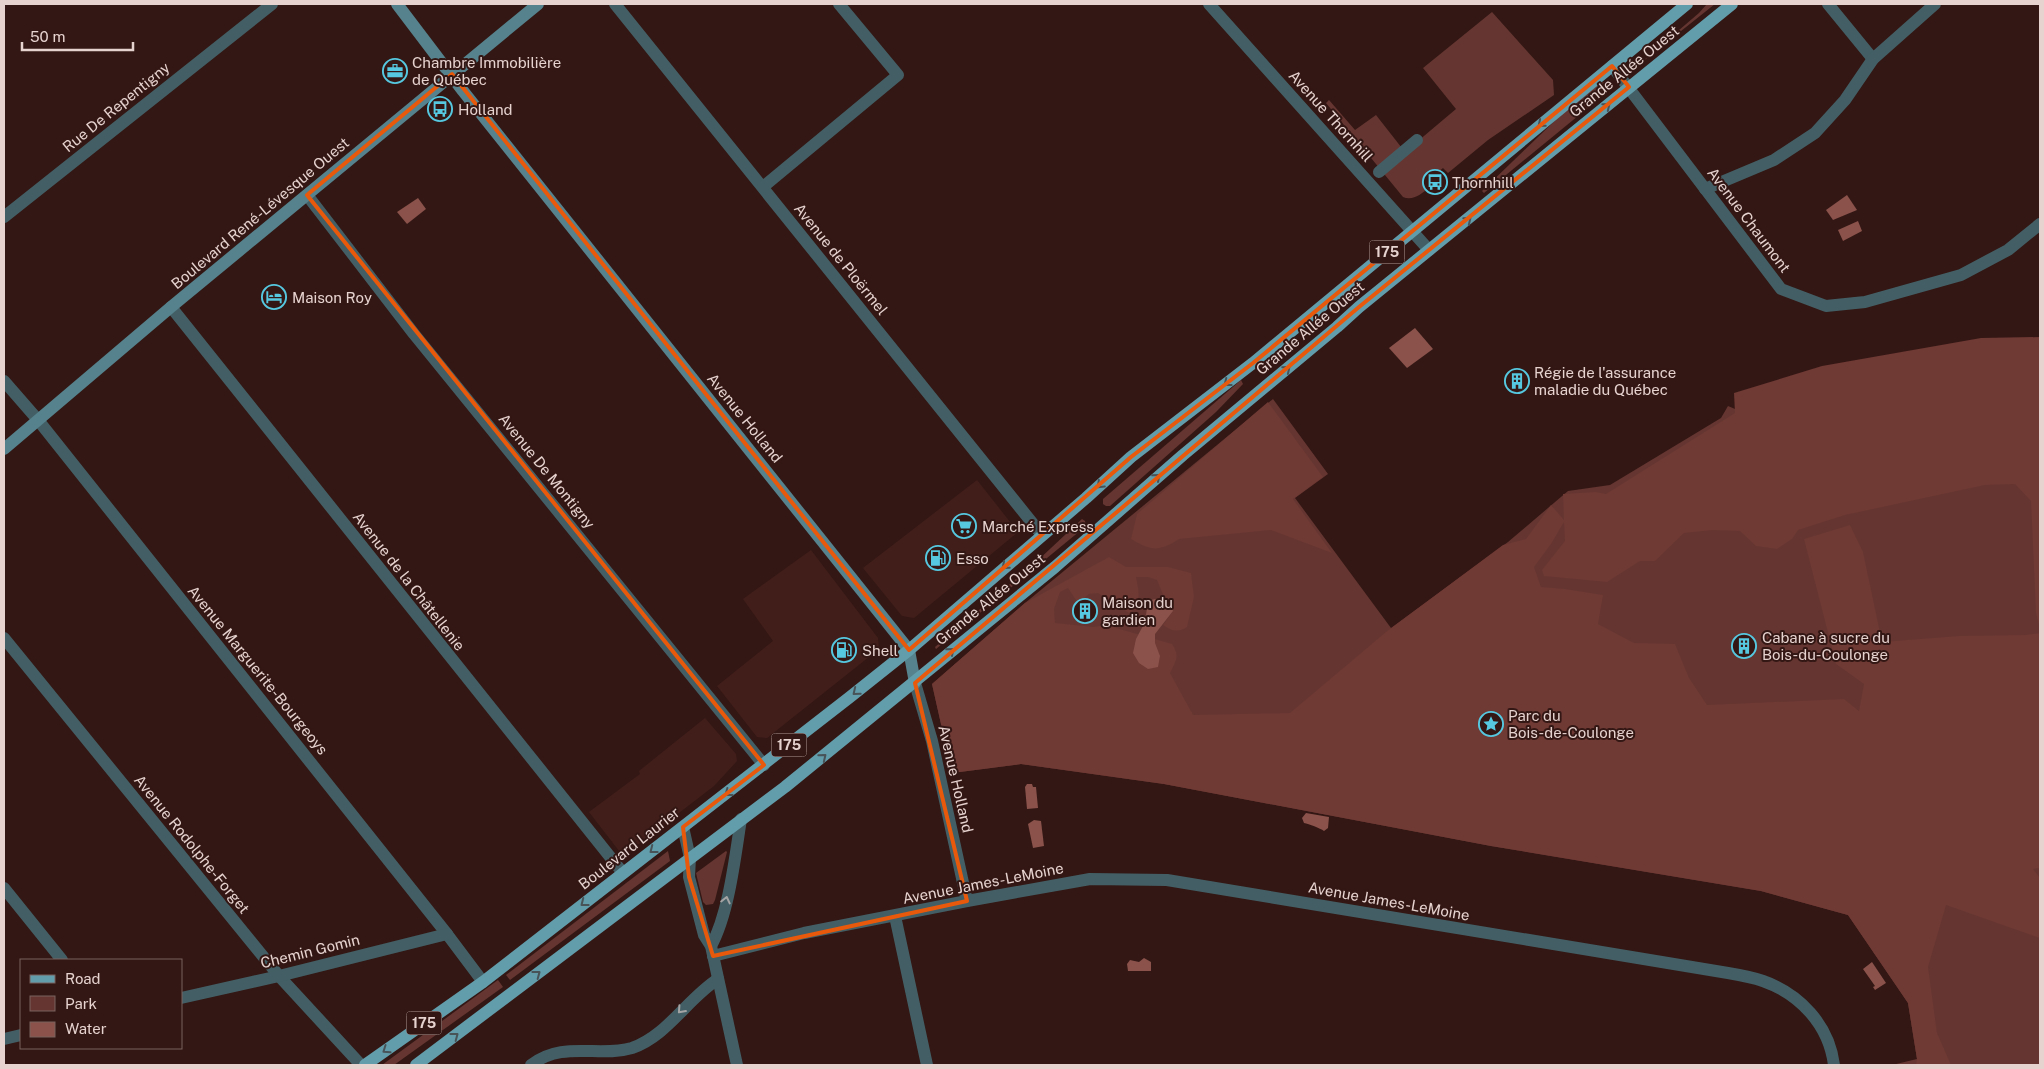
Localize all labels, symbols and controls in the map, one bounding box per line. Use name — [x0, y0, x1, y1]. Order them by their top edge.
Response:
scale bar — [22, 20, 134, 52]
street label: Grande Allée Ouest — [1566, 22, 1682, 120]
text: 50 m — [30, 28, 65, 45]
place label: Chambre Immobilière de Québec — [412, 54, 561, 88]
office icon: Chambre Immobilière de Québec — [382, 58, 408, 84]
street label: Rue De Repentigny — [59, 59, 173, 155]
street label: Avenue Thornhill — [1286, 67, 1376, 165]
bus stop icon: Holland — [427, 96, 453, 122]
place label: Holland — [458, 101, 513, 118]
one-way arrow — [1601, 102, 1610, 111]
one-way arrow — [1538, 119, 1547, 128]
street label: Boulevard René-Lévesque Ouest — [168, 134, 352, 292]
street label: Avenue Chaumont — [1704, 164, 1794, 276]
bus stop icon: Thornhill — [1422, 169, 1448, 195]
place label: Thornhill — [1452, 174, 1514, 191]
street label: Avenue de Ploërmel — [791, 200, 891, 318]
one-way arrow — [1462, 216, 1471, 225]
road number: 175 — [1370, 240, 1404, 264]
street label: Grande Allée Ouest — [1253, 278, 1368, 378]
hotel icon: Maison Roy — [261, 284, 287, 310]
place label: Maison Roy — [292, 289, 372, 306]
place label: Régie de l'assurance maladie du Québec — [1534, 364, 1676, 398]
one-way arrow — [1281, 366, 1290, 375]
building icon: Régie de l'assurance maladie du Québec — [1504, 368, 1530, 394]
street label: Avenue Holland — [704, 370, 786, 466]
one-way arrow — [1224, 378, 1233, 386]
street label: Avenue De Montigny — [495, 410, 599, 532]
one-way arrow — [1152, 474, 1161, 483]
one-way arrow — [1097, 479, 1106, 488]
street label: Avenue de la Châtellenie — [350, 508, 468, 654]
supermarket icon: Marché Express — [951, 513, 977, 539]
place label: Marché Express — [982, 518, 1094, 535]
fuel station icon: Esso — [925, 545, 951, 571]
street label: Grande Allée Ouest — [932, 550, 1048, 648]
place label: Esso — [956, 550, 989, 567]
one-way arrow — [1002, 560, 1011, 569]
street label: Avenue Marguerite-Bourgeoys — [185, 582, 331, 758]
place label: Maison du gardien — [1102, 594, 1173, 628]
building icon: Maison du gardien — [1072, 598, 1098, 624]
place label: Cabane à sucre du Bois-du-Coulonge — [1762, 629, 1890, 663]
building icon: Cabane à sucre du Bois-du-Coulonge — [1731, 633, 1757, 659]
fuel station icon: Shell — [831, 637, 857, 663]
place label: Shell — [862, 642, 898, 659]
one-way arrow — [946, 647, 955, 656]
one-way arrow — [853, 687, 862, 695]
place label: Parc du Bois-de-Coulonge — [1508, 707, 1634, 741]
place icon: Parc du Bois-de-Coulonge — [1478, 711, 1504, 737]
street label: Avenue Holland — [935, 724, 977, 834]
road number: 175 — [772, 734, 806, 756]
one-way arrow — [817, 754, 826, 762]
street label: Avenue Rodolphe-Forget — [131, 771, 253, 917]
one-way arrow — [725, 787, 734, 795]
street label: Boulevard Laurier — [575, 803, 683, 893]
one-way arrow — [649, 844, 659, 853]
street label: Avenue James-LeMoine — [901, 859, 1065, 907]
street label: Avenue James-LeMoine — [1307, 878, 1471, 924]
one-way arrow — [720, 895, 731, 904]
one-way arrow — [581, 898, 590, 906]
street label: Chemin Gomin — [259, 930, 361, 972]
legend — [20, 959, 182, 1049]
text: Road — [65, 970, 101, 987]
one-way arrow — [531, 971, 540, 979]
text: Park — [65, 995, 97, 1012]
one-way arrow — [678, 1005, 687, 1014]
road number: 175 — [406, 1011, 442, 1034]
text: Water — [65, 1020, 107, 1037]
one-way arrow — [449, 1033, 459, 1042]
one-way arrow — [383, 1045, 392, 1053]

